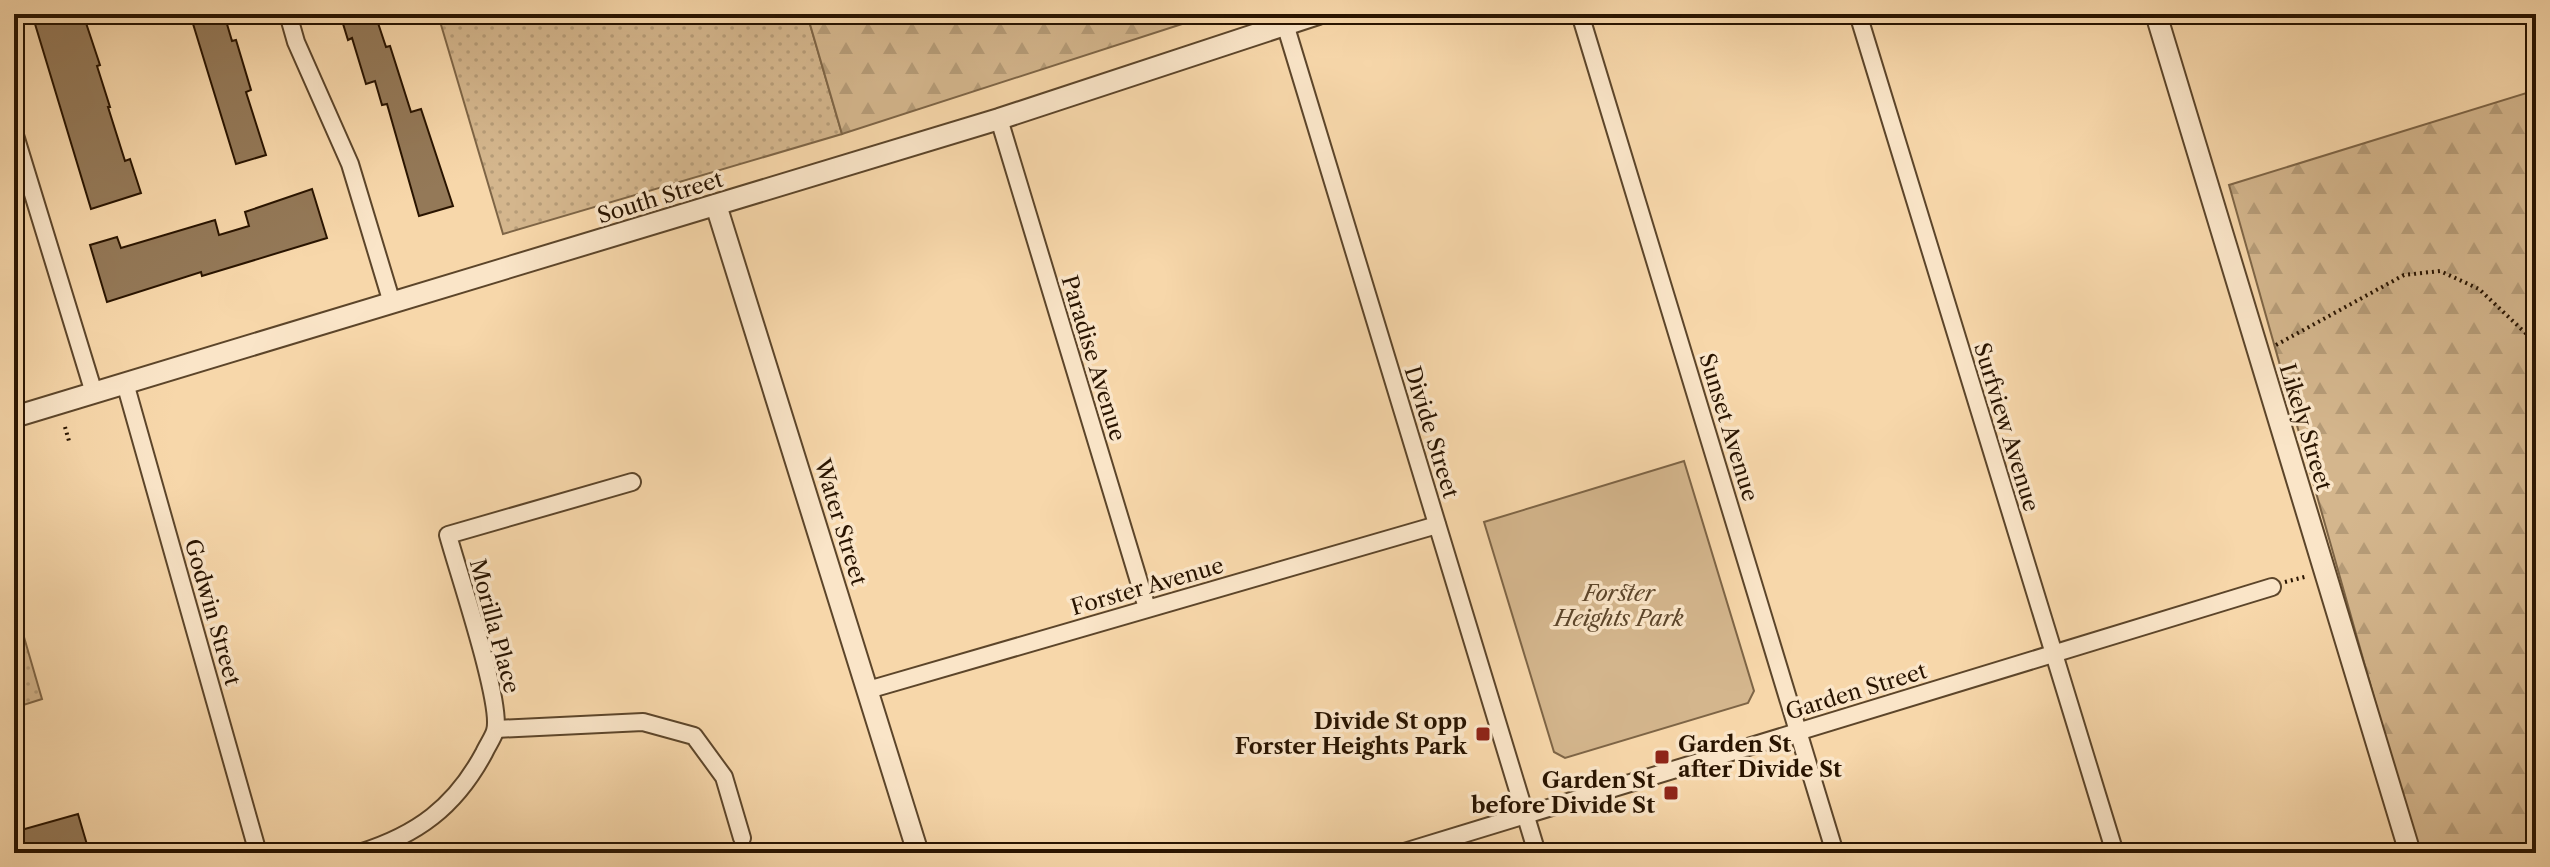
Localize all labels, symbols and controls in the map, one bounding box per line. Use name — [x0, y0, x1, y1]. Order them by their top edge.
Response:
street label: South Street — [594, 166, 726, 229]
street label: Paradise Avenue — [1056, 272, 1132, 444]
street label: Surfview Avenue — [1968, 339, 2045, 515]
street label: Sunset Avenue — [1693, 350, 1764, 504]
street label: Likely Street — [2273, 360, 2338, 494]
street label: Divide Street — [1399, 363, 1464, 502]
street label: Water Street — [808, 455, 873, 589]
street label: Godwin Street — [179, 536, 246, 689]
street label: Forster Avenue — [1068, 552, 1227, 621]
street label: Morilla Place — [464, 556, 525, 696]
park label: Forster Heights Park — [1552, 580, 1684, 632]
street label: Garden Street — [1782, 657, 1930, 726]
place label: Divide St opp Forster Heights Park — [1235, 708, 1468, 760]
marker: Divide St opp Forster Heights Park — [1474, 725, 1492, 743]
place label: Garden St after Divide St — [1678, 731, 1842, 783]
marker: Garden St after Divide St — [1653, 748, 1671, 766]
place label: Garden St before Divide St — [1470, 767, 1655, 819]
marker: Garden St before Divide St — [1662, 784, 1680, 802]

